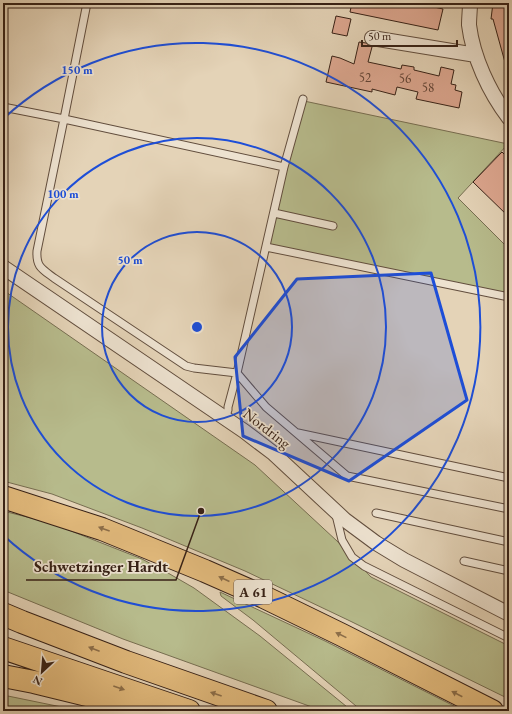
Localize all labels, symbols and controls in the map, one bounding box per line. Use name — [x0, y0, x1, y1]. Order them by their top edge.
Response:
scale bar — [362, 22, 457, 48]
text: 50 m — [368, 28, 392, 44]
text: 150 m — [61, 62, 93, 78]
house number: 52 — [359, 69, 372, 86]
house number: 56 — [399, 70, 411, 87]
house number: 58 — [422, 79, 434, 96]
text: 100 m — [47, 186, 79, 202]
text: 50 m — [117, 252, 143, 268]
centre of rings — [190, 320, 204, 334]
street label: Nordring — [239, 404, 295, 453]
one-way arrow — [97, 526, 109, 532]
callout: Schwetzinger Hardt — [26, 552, 176, 580]
text: Schwetzinger Hardt — [34, 556, 168, 577]
one-way arrow — [218, 576, 230, 582]
road number: A 61 — [234, 580, 272, 604]
one-way arrow — [336, 632, 347, 638]
one-way arrow — [87, 646, 99, 652]
north arrow — [22, 652, 62, 692]
text: N — [30, 673, 45, 689]
one-way arrow — [114, 685, 126, 691]
one-way arrow — [210, 690, 222, 696]
one-way arrow — [452, 690, 463, 697]

